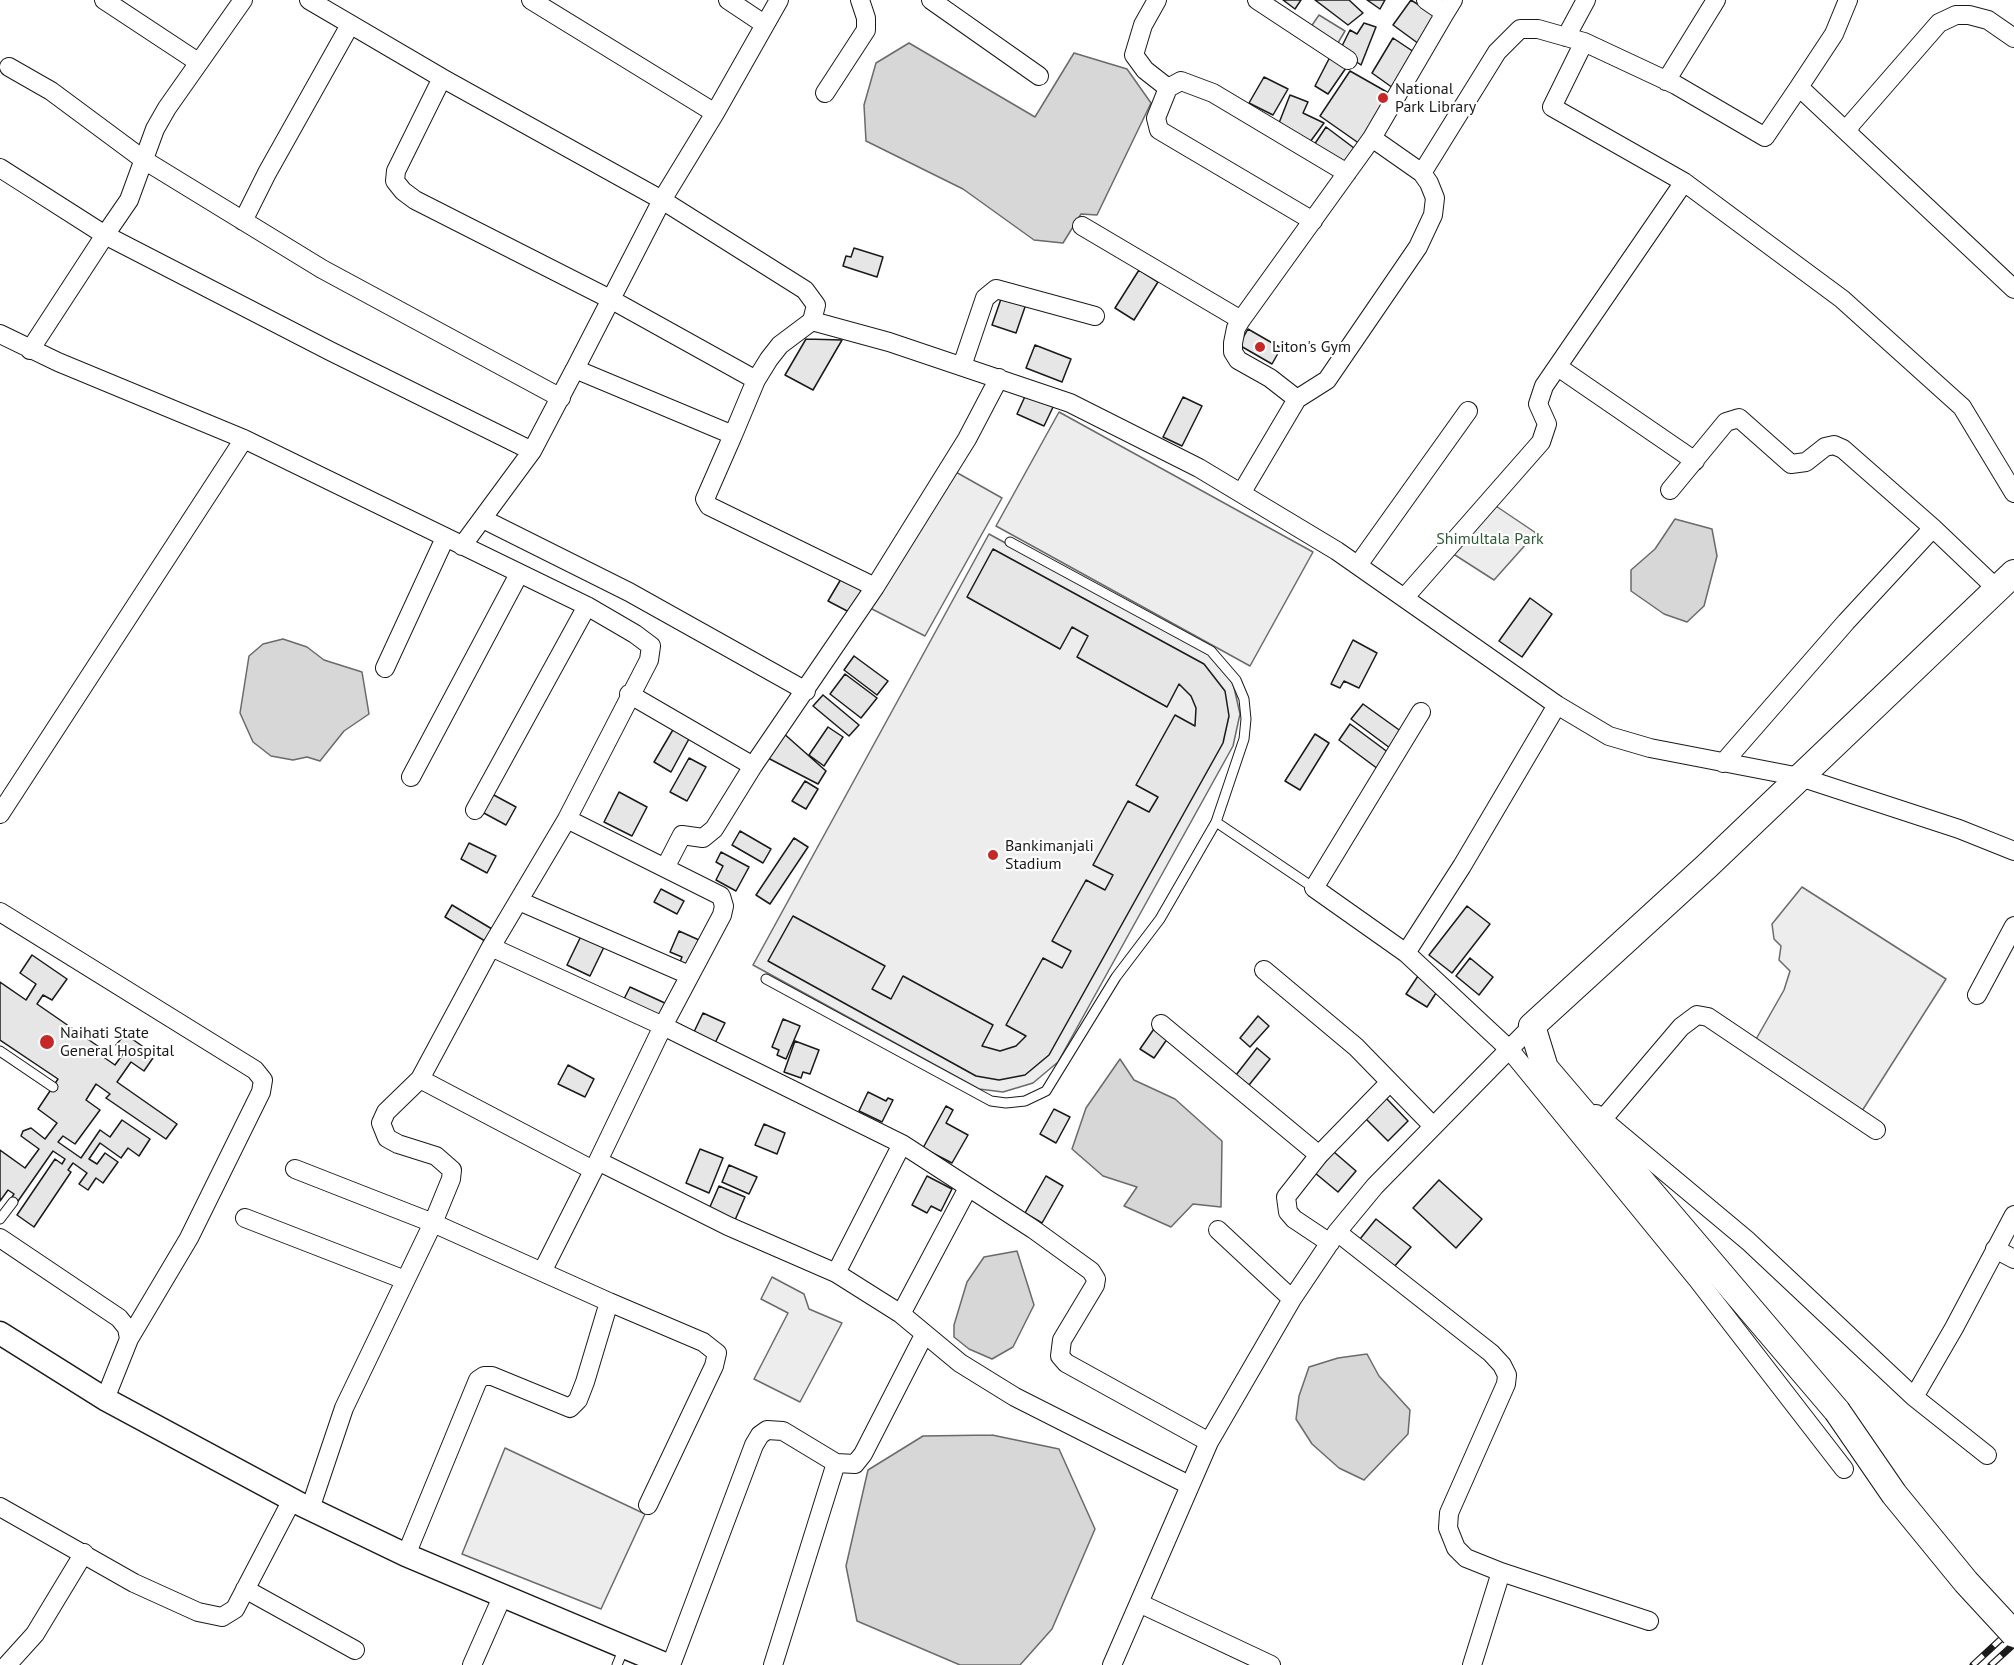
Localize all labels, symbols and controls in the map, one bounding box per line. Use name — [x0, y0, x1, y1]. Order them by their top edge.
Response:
place label: National Park Library — [1395, 79, 1476, 117]
marker: National Park Library — [1376, 91, 1390, 105]
place label: Liton's Gym — [1272, 337, 1351, 357]
marker: Liton's Gym — [1253, 340, 1267, 354]
park label: Shimultala Park — [1436, 529, 1544, 549]
place label: Bankimanjali Stadium — [1005, 836, 1094, 874]
marker: Bankimanjali Stadium — [986, 848, 1000, 862]
place label: Naihati State General Hospital — [60, 1023, 174, 1061]
marker: Naihati State General Hospital — [38, 1033, 56, 1051]

